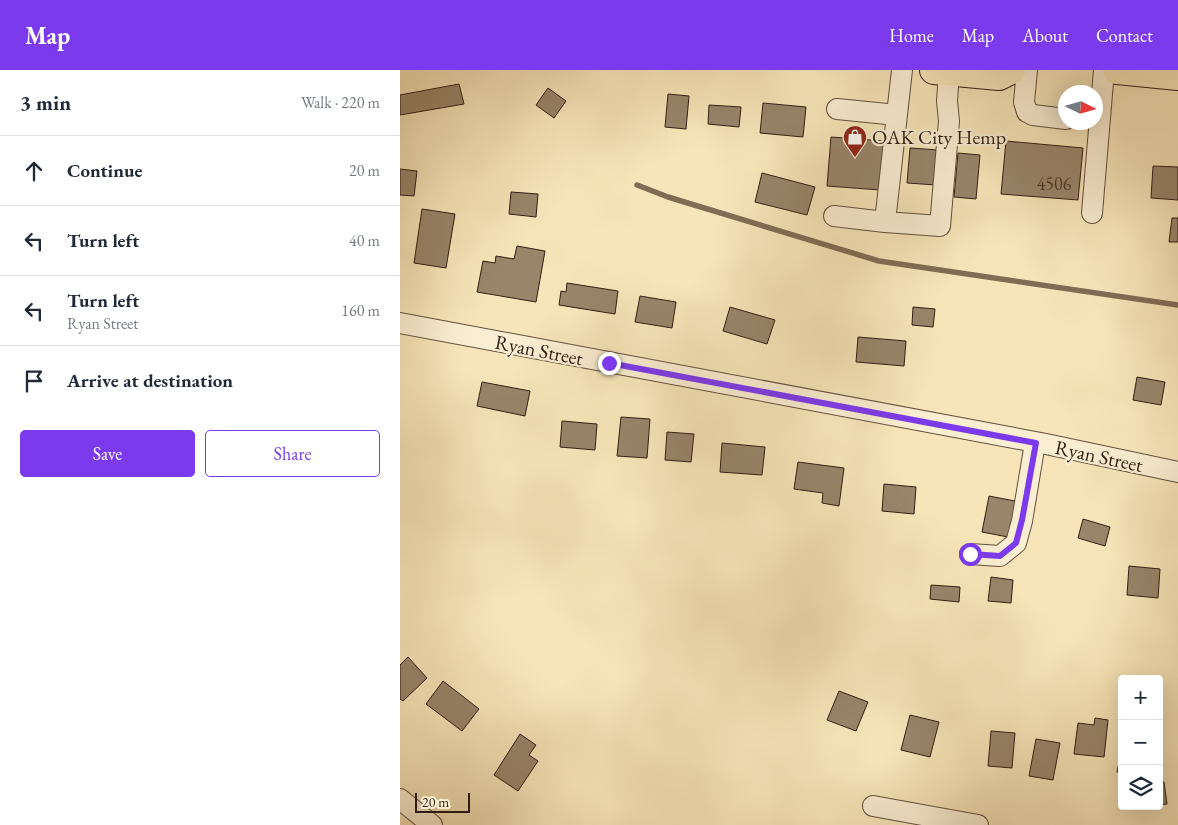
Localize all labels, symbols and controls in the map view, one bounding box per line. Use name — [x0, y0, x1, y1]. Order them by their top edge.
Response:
text: Map — [25, 20, 70, 51]
text: Home — [889, 24, 934, 47]
text: Map — [962, 24, 994, 47]
text: About — [1022, 24, 1068, 47]
text: Contact — [1096, 24, 1153, 47]
north arrow — [1058, 85, 1103, 130]
text: 3 min — [20, 89, 71, 116]
text: Walk · 220 m — [301, 92, 380, 113]
shop icon: OAK City Hemp — [842, 124, 868, 158]
place label: OAK City Hemp — [872, 124, 1006, 150]
icon: ahead — [20, 157, 48, 185]
text: Continue — [67, 158, 142, 183]
text: 20 m — [349, 160, 380, 181]
house number: 4506 — [1037, 172, 1072, 195]
icon: left — [20, 227, 48, 255]
text: Turn left — [67, 228, 139, 253]
text: 40 m — [349, 230, 380, 251]
text: Turn left — [67, 288, 139, 313]
icon: left — [20, 297, 48, 325]
text: 160 m — [341, 300, 380, 321]
text: Ryan Street — [67, 313, 138, 334]
street label: Ryan Street — [493, 329, 586, 371]
route end — [598, 352, 621, 375]
icon: arrive — [20, 367, 48, 395]
text: Arrive at destination — [67, 368, 233, 393]
button: Save — [20, 430, 195, 477]
button: Share — [205, 430, 380, 477]
street label: Ryan Street — [1053, 434, 1146, 478]
route start — [959, 543, 982, 566]
map controls — [1118, 675, 1163, 810]
button: + — [1118, 675, 1163, 720]
button: − — [1118, 720, 1163, 765]
button: layers — [1118, 765, 1163, 810]
scale bar — [415, 790, 470, 813]
text: 20 m — [422, 793, 449, 811]

